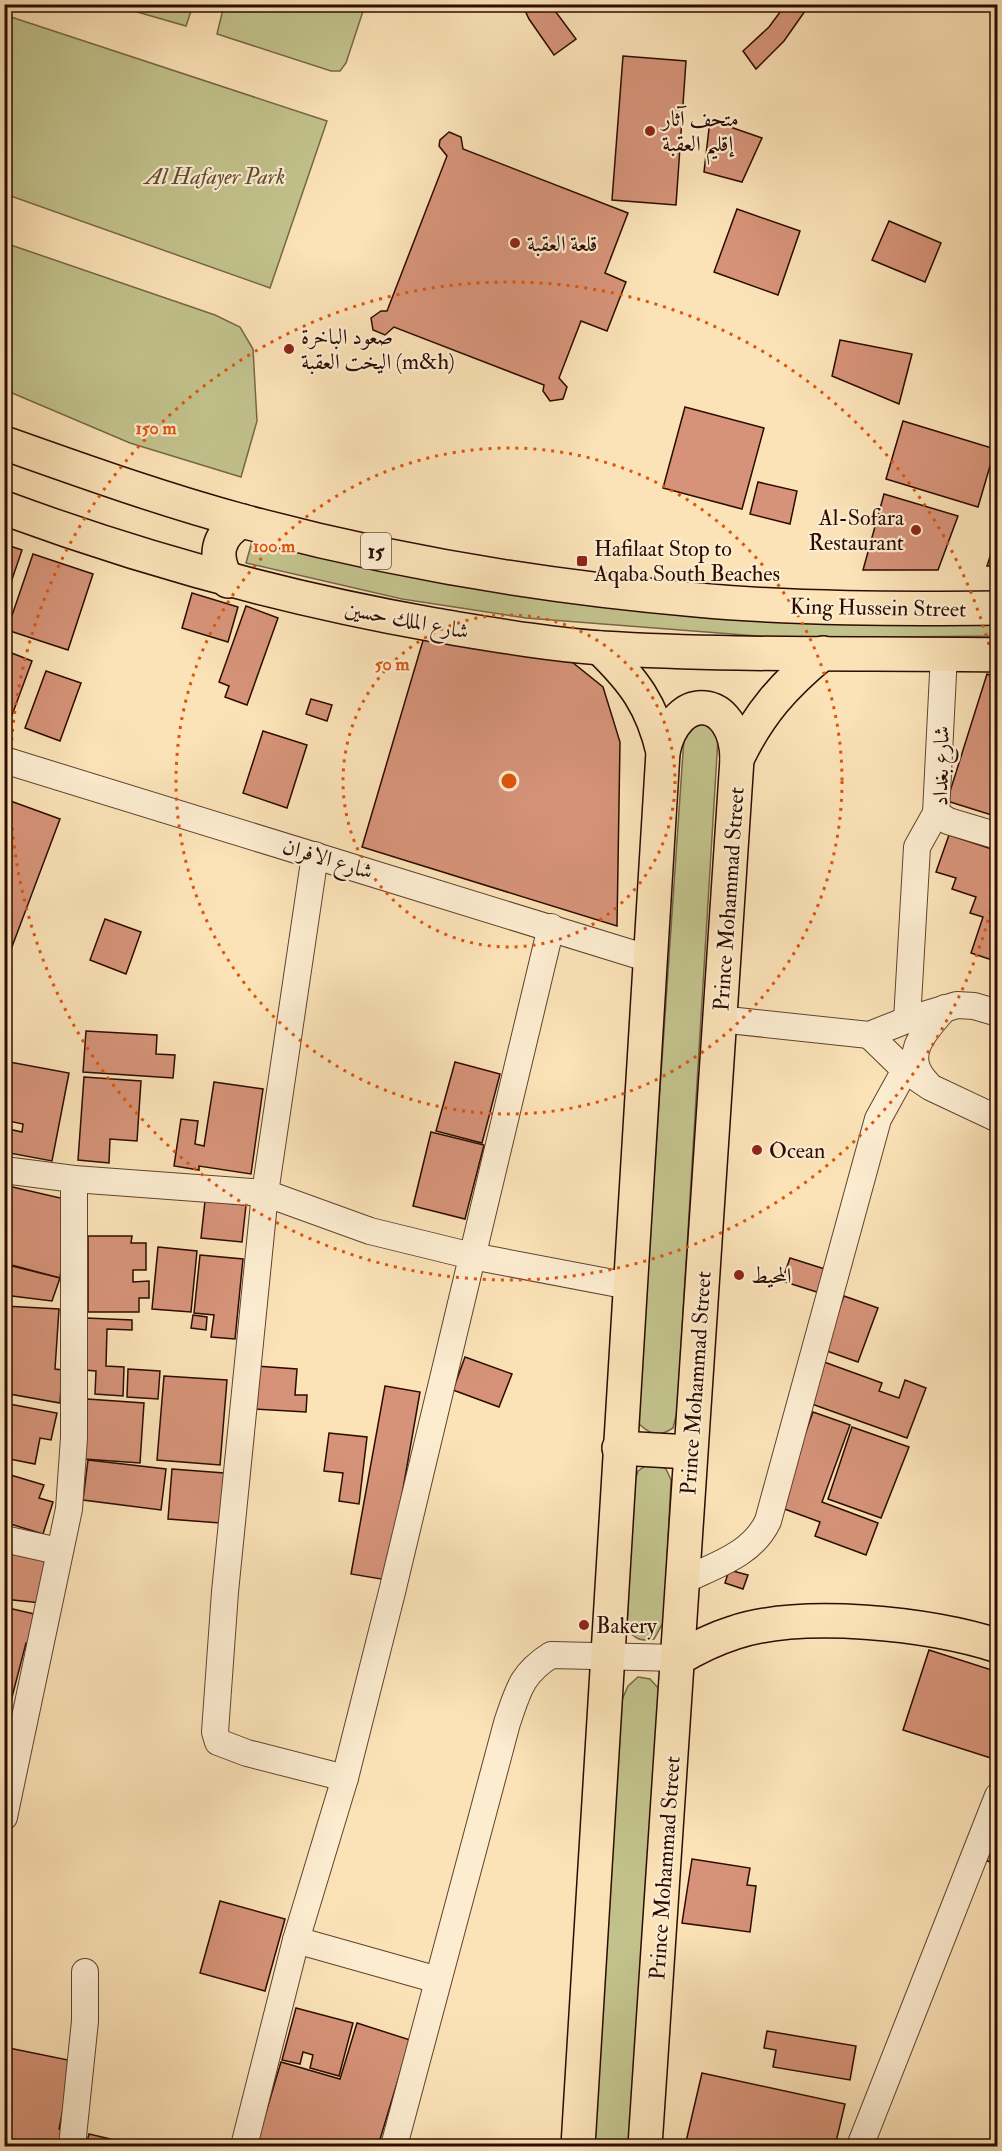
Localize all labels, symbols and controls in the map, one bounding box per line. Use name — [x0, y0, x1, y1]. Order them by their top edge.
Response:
place label: متحف آثار إقليم العقبة — [660, 105, 739, 165]
marker: متحف آثار إقليم العقبة — [643, 124, 657, 138]
park label: Al Hafayer Park — [143, 163, 285, 191]
place label: قلعة العقبة — [527, 230, 598, 258]
marker: قلعة العقبة — [508, 236, 522, 250]
place label: صعود الباخرة اليخت العقبة (m&h) — [301, 323, 455, 376]
marker: صعود الباخرة اليخت العقبة (m&h) — [282, 342, 296, 356]
text: 150 m — [135, 417, 178, 440]
place label: Al-Sofara Restaurant — [809, 504, 905, 557]
marker: Al-Sofara Restaurant — [909, 523, 923, 537]
road number: 15 — [361, 533, 391, 569]
text: 100 m — [253, 535, 296, 558]
place label: Hafilaat Stop to Aqaba South Beaches — [593, 535, 780, 588]
marker: Hafilaat Stop to Aqaba South Beaches — [575, 554, 589, 568]
street label: King Hussein Street — [790, 592, 966, 624]
street label: شارع الملك حسين — [342, 594, 471, 650]
text: 50 m — [375, 653, 410, 676]
street label: شارع بغداد — [926, 726, 960, 806]
centre of rings — [499, 771, 519, 791]
street label: Prince Mohammad Street — [707, 786, 751, 1012]
street label: شارع الافران — [278, 832, 376, 890]
place label: Ocean — [769, 1137, 825, 1165]
marker: Ocean — [750, 1143, 764, 1157]
place label: المحيط — [751, 1262, 792, 1290]
marker: المحيط — [732, 1268, 746, 1282]
street label: Prince Mohammad Street — [674, 1270, 718, 1496]
place label: Bakery — [596, 1612, 657, 1640]
marker: Bakery — [577, 1618, 591, 1632]
street label: Prince Mohammad Street — [643, 1755, 687, 1981]

